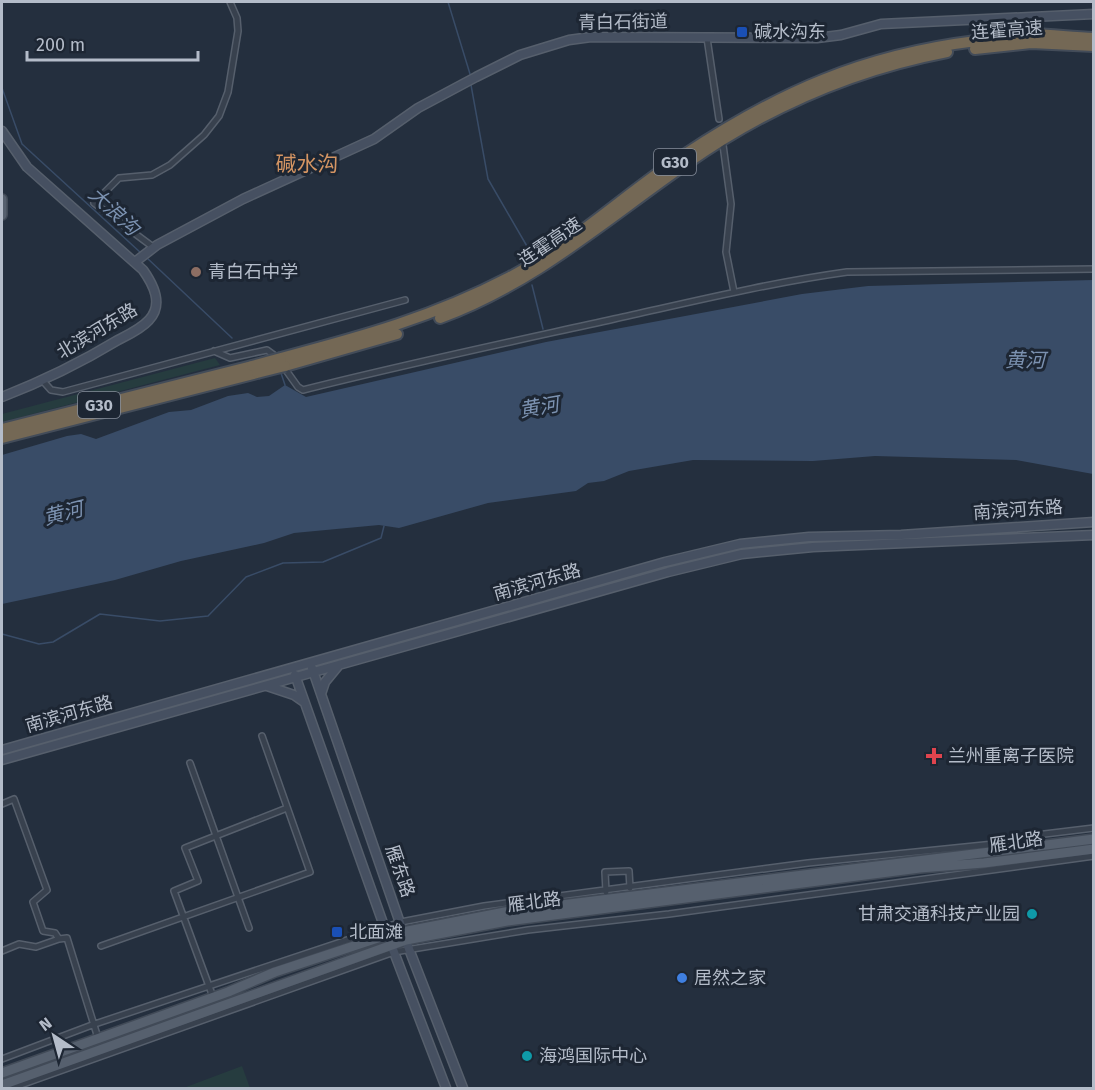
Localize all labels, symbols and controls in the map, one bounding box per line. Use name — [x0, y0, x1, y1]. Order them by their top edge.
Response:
street label: 青白石街道 — [578, 10, 668, 34]
street label: 连霍高速 — [970, 17, 1044, 43]
place label: 碱水沟东 — [754, 21, 826, 43]
scale bar — [27, 24, 198, 62]
marker: 碱水沟东 — [735, 25, 749, 39]
text: 200 m — [36, 34, 85, 56]
road number: G30 — [654, 149, 696, 175]
district label: 碱水沟 — [276, 151, 339, 177]
water label: 大浪沟 — [84, 182, 146, 242]
street label: 连霍高速 — [514, 213, 586, 271]
place label: 青白石中学 — [208, 261, 298, 283]
marker: 青白石中学 — [189, 265, 203, 279]
street label: 北滨河东路 — [53, 298, 141, 364]
water label: 黄河 — [1005, 348, 1049, 372]
water label: 黄河 — [517, 391, 565, 422]
road number: G30 — [78, 392, 120, 418]
water label: 黄河 — [41, 496, 89, 529]
street label: 南滨河东路 — [972, 496, 1064, 524]
street label: 南滨河东路 — [491, 559, 583, 605]
street label: 南滨河东路 — [23, 691, 115, 737]
place label: 兰州重离子医院 — [948, 745, 1074, 767]
marker: 兰州重离子医院 — [925, 747, 943, 765]
street label: 雁北路 — [988, 827, 1044, 857]
street label: 雁东路 — [381, 842, 419, 900]
street label: 雁北路 — [506, 888, 562, 916]
place label: 甘肃交通科技产业园 — [858, 903, 1020, 925]
marker: 甘肃交通科技产业园 — [1025, 907, 1039, 921]
place label: 北面滩 — [349, 921, 403, 943]
marker: 北面滩 — [330, 925, 344, 939]
place label: 居然之家 — [694, 967, 766, 989]
marker: 居然之家 — [675, 971, 689, 985]
north arrow — [24, 1006, 84, 1066]
text: N — [36, 1013, 55, 1035]
place label: 海鸿国际中心 — [539, 1045, 647, 1067]
marker: 海鸿国际中心 — [520, 1049, 534, 1063]

